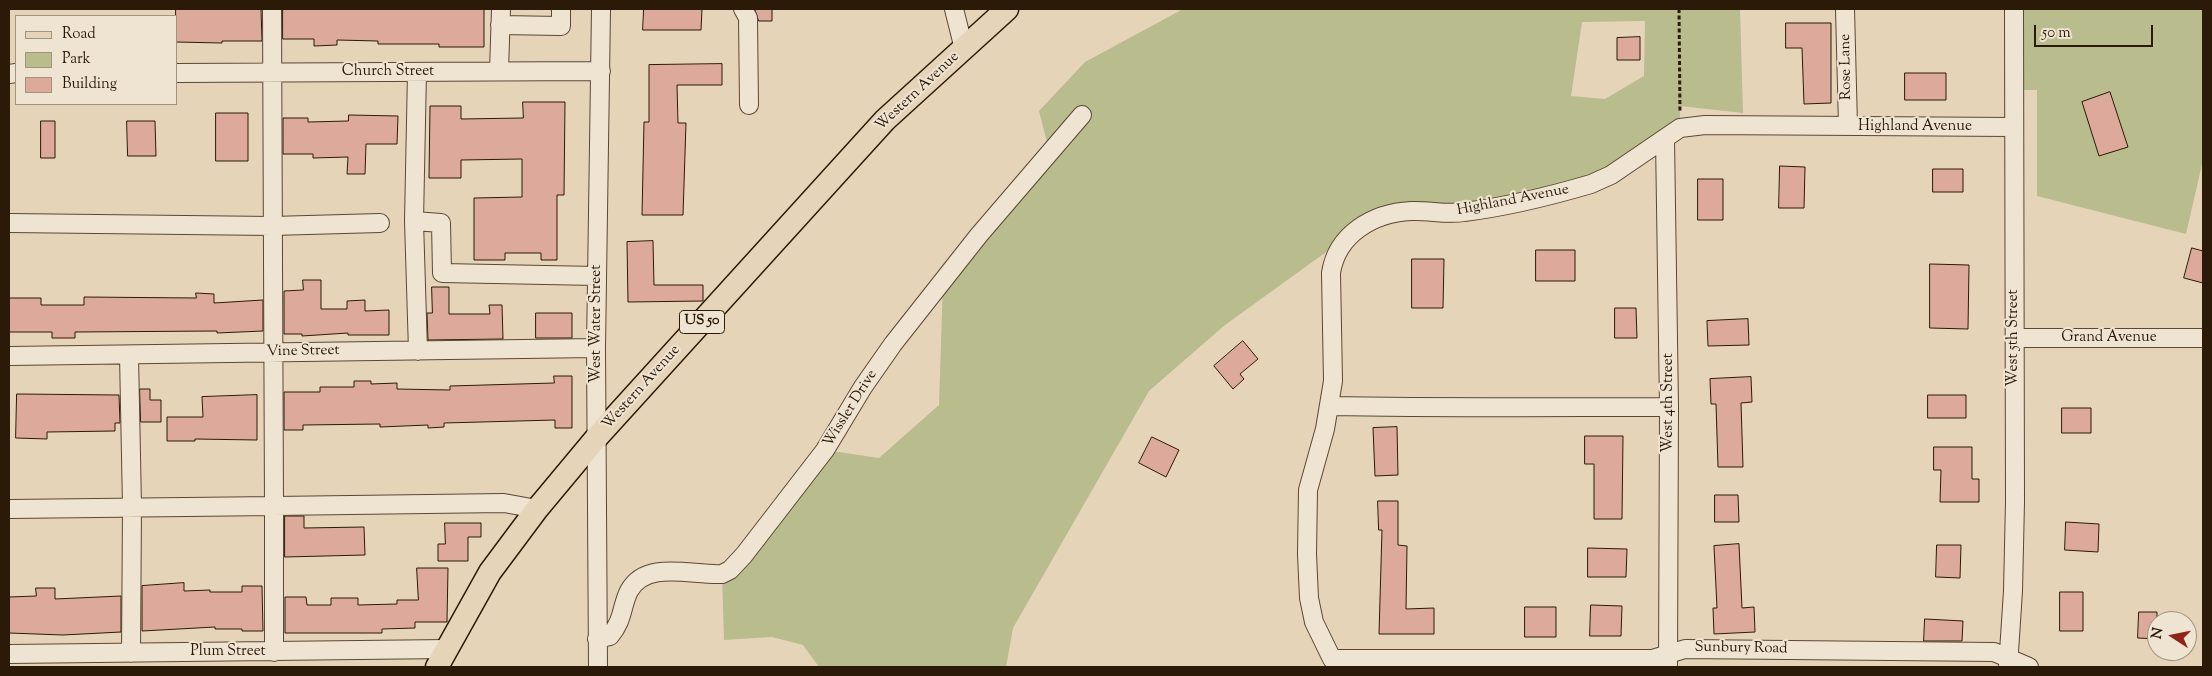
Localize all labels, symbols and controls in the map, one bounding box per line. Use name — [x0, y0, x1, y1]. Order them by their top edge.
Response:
legend — [15, 15, 178, 105]
scale bar — [2037, 15, 2156, 47]
text: 50 m — [2042, 23, 2071, 44]
text: Road — [62, 24, 96, 45]
street label: Rose Lane — [1837, 34, 1857, 100]
text: Park — [62, 49, 91, 70]
street label: Western Avenue — [872, 49, 964, 135]
street label: Church Street — [342, 63, 434, 81]
text: Building — [62, 74, 117, 95]
street label: Highland Avenue — [1858, 118, 1972, 136]
street label: Highland Avenue — [1455, 181, 1571, 221]
street label: West Water Street — [588, 265, 606, 383]
street label: West 5th Street — [2005, 289, 2023, 387]
road number: US 50 — [680, 311, 724, 334]
street label: Grand Avenue — [2061, 329, 2157, 347]
street label: Vine Street — [266, 342, 340, 362]
street label: Western Avenue — [599, 342, 685, 434]
street label: West 4th Street — [1660, 353, 1678, 453]
street label: Wissler Drive — [820, 367, 882, 451]
north arrow — [2147, 611, 2197, 661]
text: N — [2147, 626, 2169, 641]
street label: Sunbury Road — [1694, 639, 1788, 659]
street label: Plum Street — [190, 643, 266, 661]

